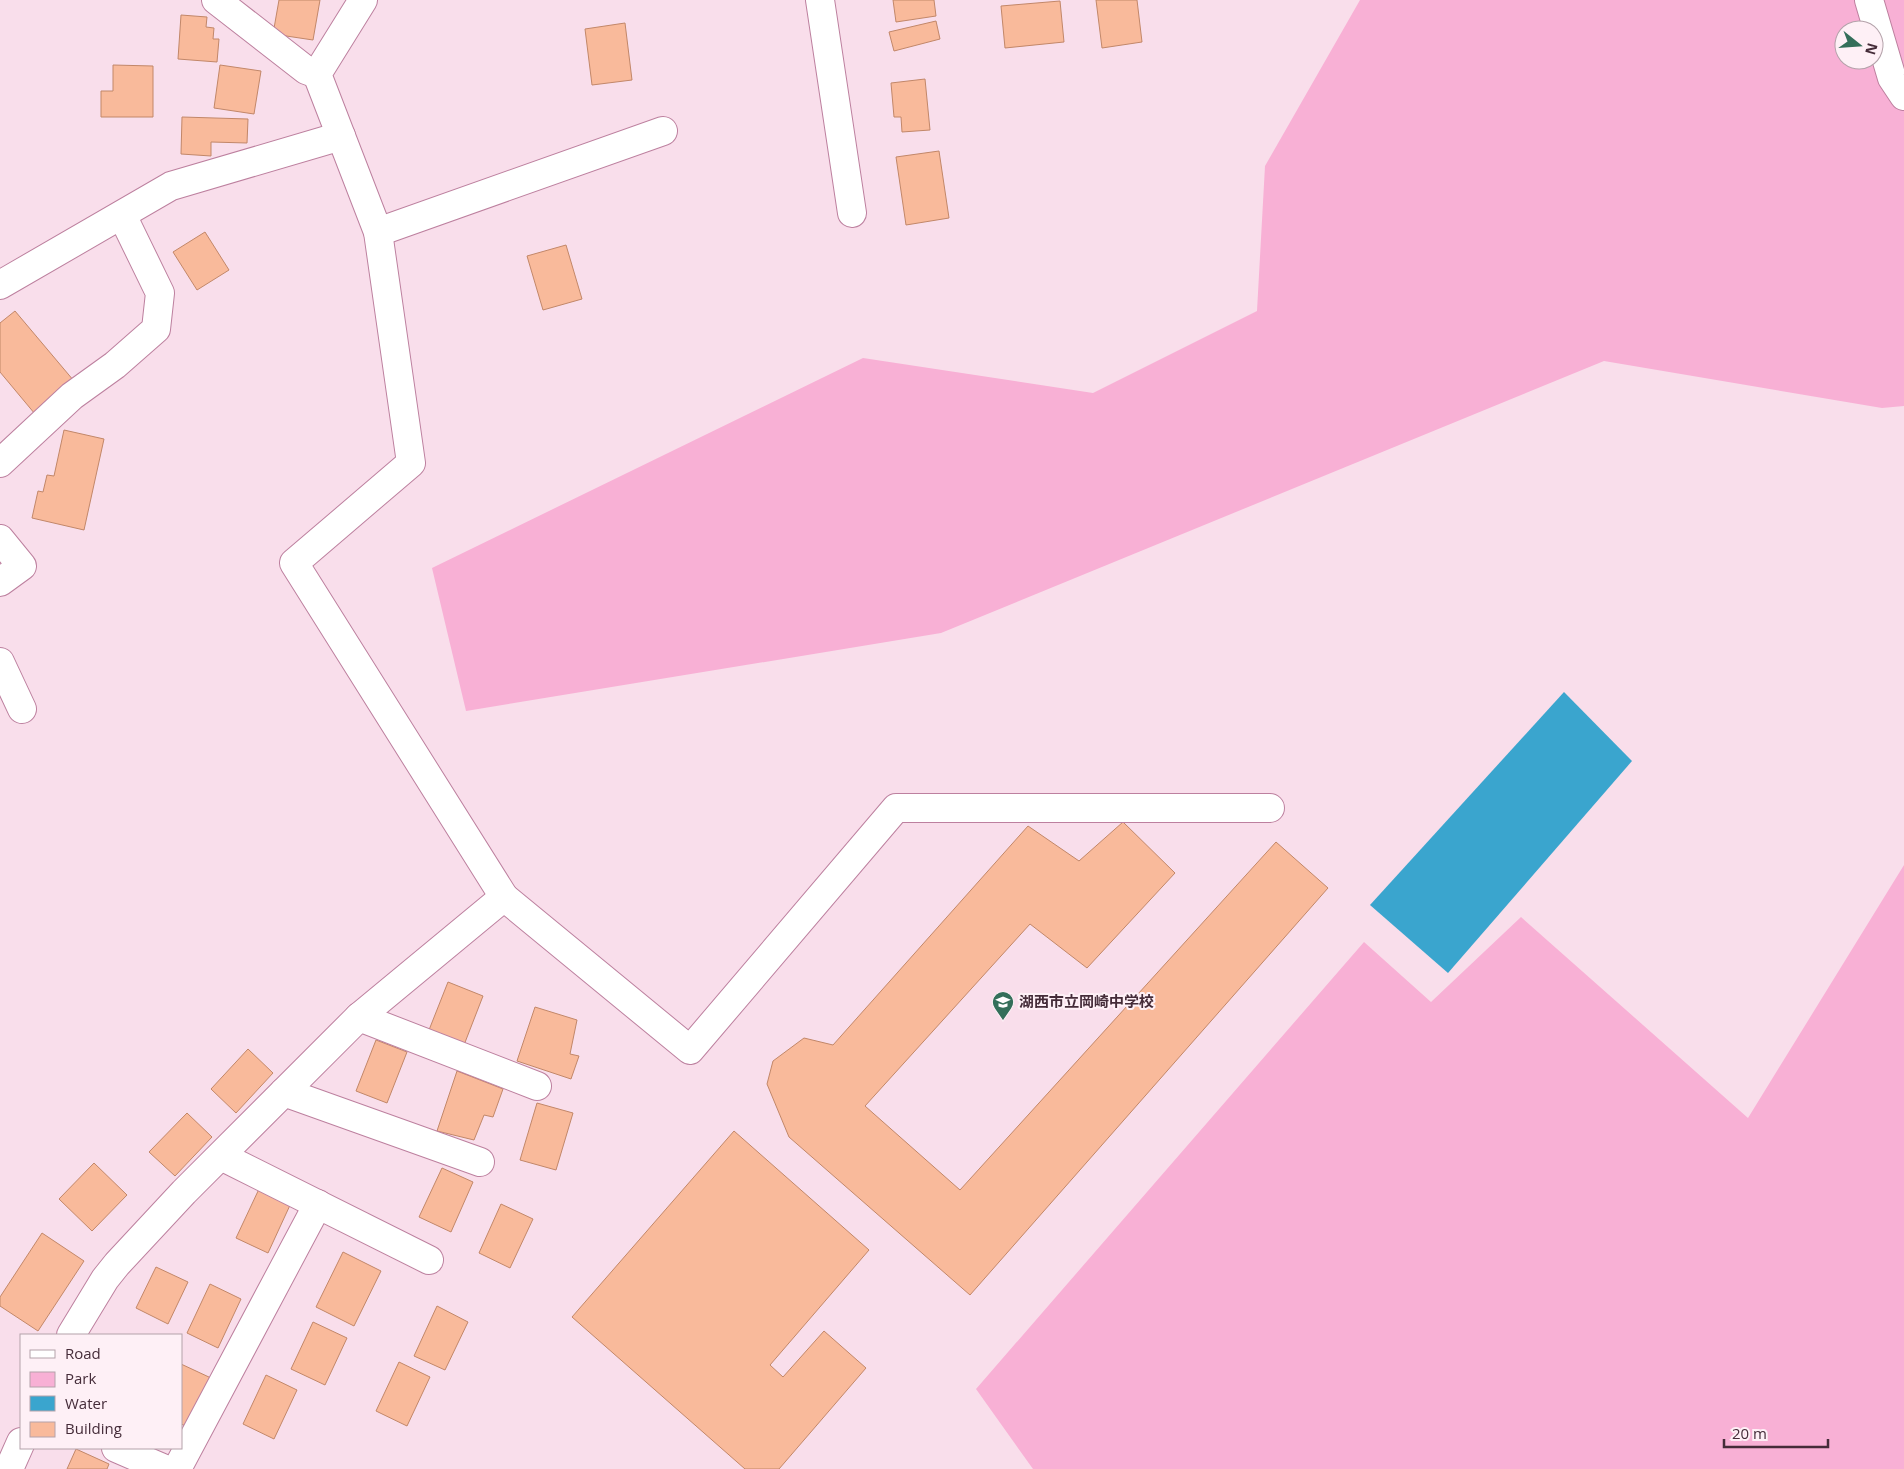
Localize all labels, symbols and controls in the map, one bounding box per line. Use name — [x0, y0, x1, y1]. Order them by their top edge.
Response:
north arrow — [1834, 20, 1884, 70]
text: N — [1861, 41, 1883, 57]
school or university icon: 湖西市立岡崎中学校 — [991, 990, 1015, 1021]
place label: 湖西市立岡崎中学校 — [1019, 991, 1154, 1011]
legend — [20, 1334, 182, 1449]
text: Road — [65, 1343, 101, 1363]
text: Park — [65, 1368, 96, 1388]
text: Water — [65, 1393, 107, 1413]
scale bar — [1724, 1416, 1828, 1448]
text: Building — [65, 1418, 122, 1438]
text: 20 m — [1732, 1423, 1767, 1443]

